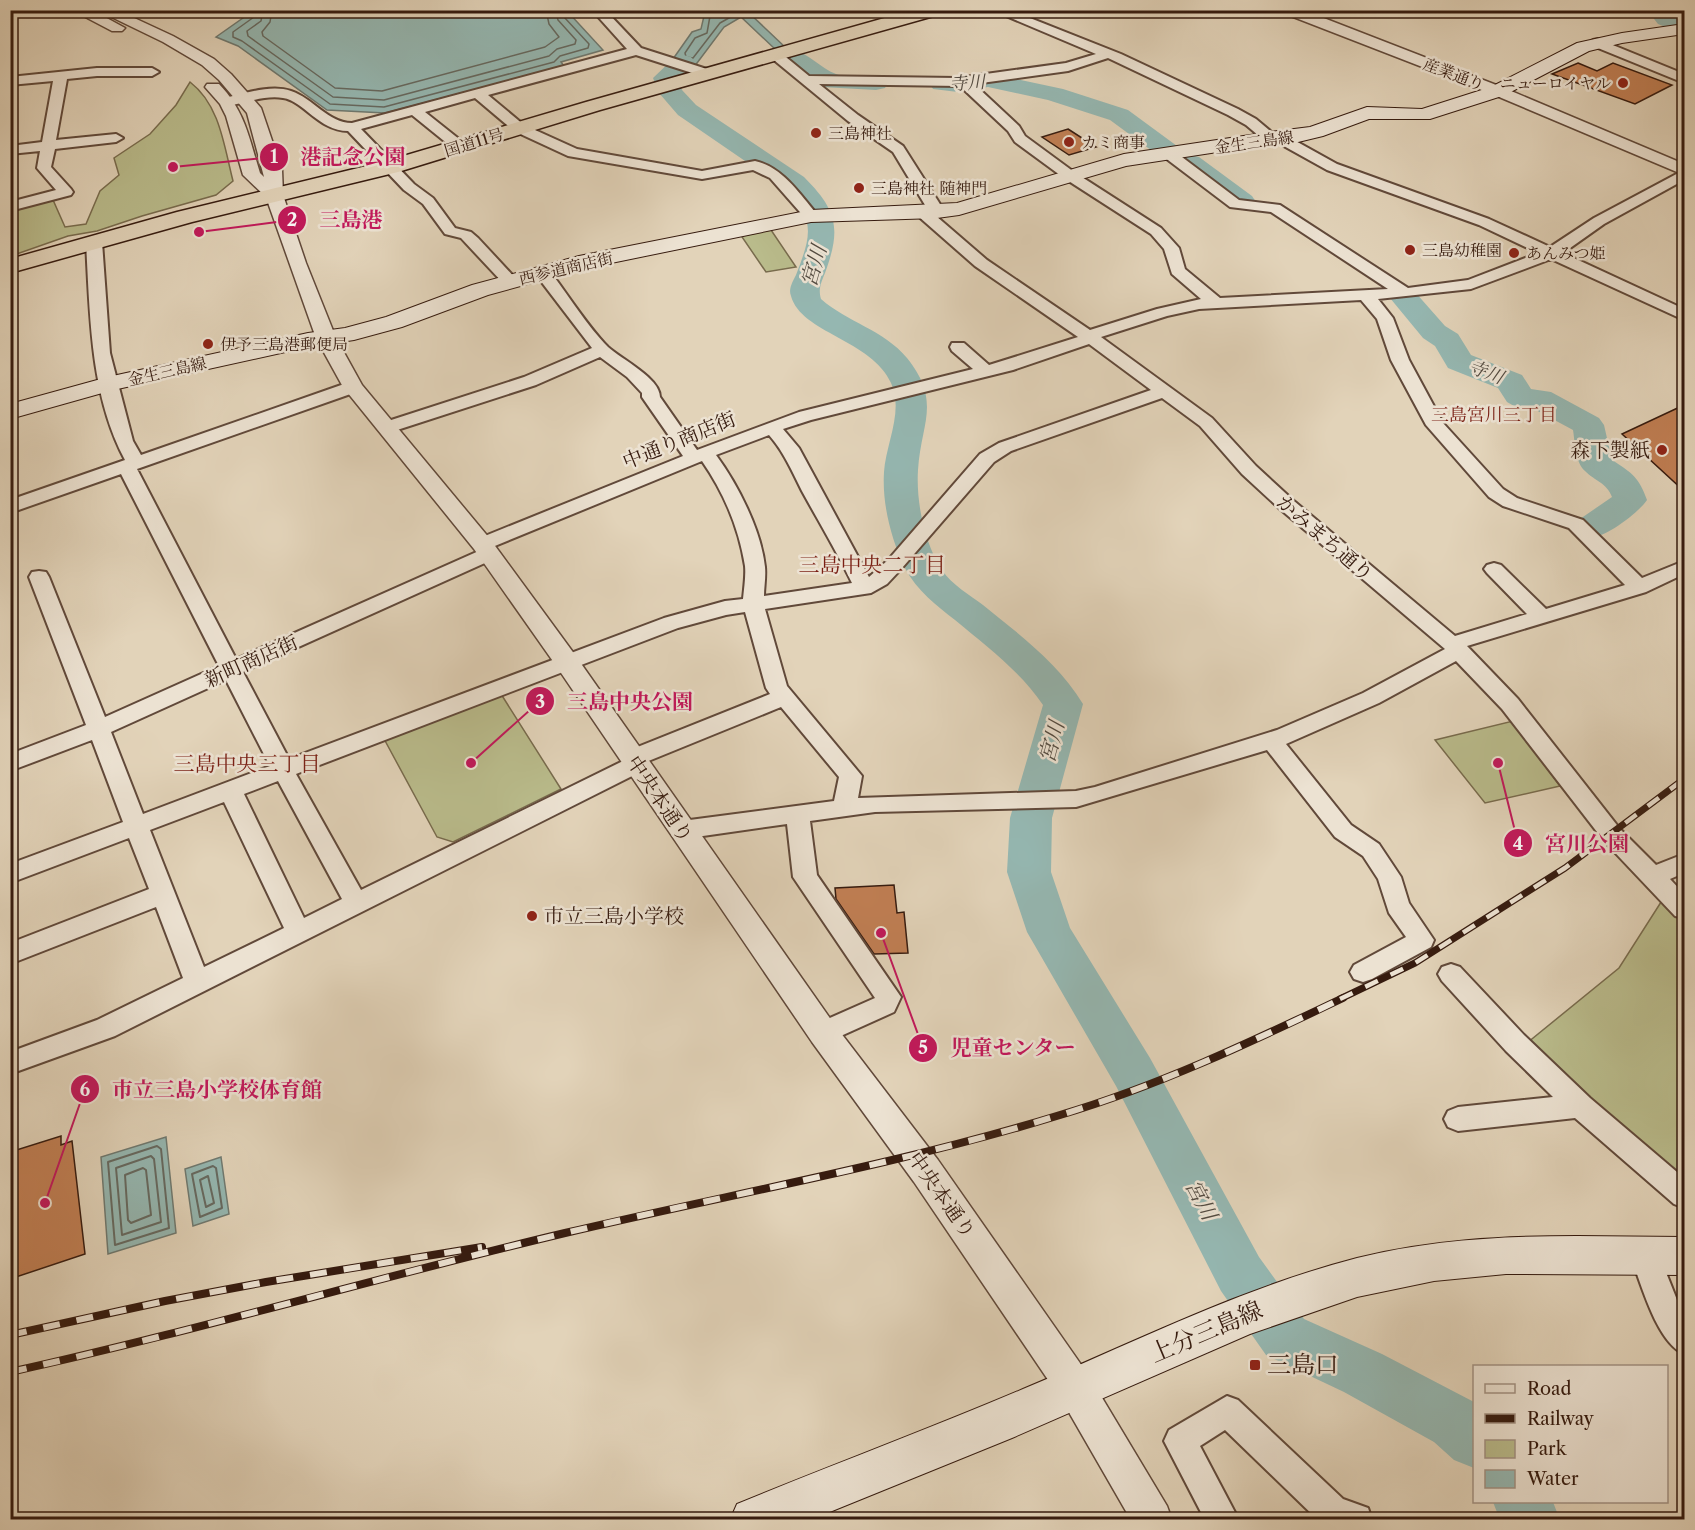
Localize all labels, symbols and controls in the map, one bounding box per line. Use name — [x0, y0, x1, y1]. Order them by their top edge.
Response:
street label: 産業通り — [1421, 53, 1487, 95]
water label: 寺川 — [948, 71, 988, 95]
place label: ニューロイヤル — [1500, 73, 1611, 93]
marker: ニューロイヤル — [1616, 76, 1630, 90]
street label: 国道11号 — [442, 123, 506, 161]
place label: 三島神社 — [828, 123, 892, 143]
marker: 三島神社 — [809, 126, 823, 140]
street label: 金生三島線 — [1213, 127, 1295, 157]
place label: カミ商事 — [1081, 132, 1145, 152]
marker: カミ商事 — [1062, 135, 1076, 149]
callout: 港記念公園 — [259, 137, 418, 176]
text: 港記念公園 — [301, 144, 406, 169]
text: 1 — [270, 146, 278, 168]
place label: 三島神社 随神門 — [871, 178, 987, 198]
marker: 三島神社 随神門 — [852, 181, 866, 195]
callout: 三島港 — [277, 200, 394, 239]
text: 三島港 — [320, 207, 383, 232]
text: 2 — [287, 209, 297, 231]
water label: 宮川 — [796, 240, 832, 289]
place label: 三島幼稚園 — [1422, 240, 1502, 260]
marker: 三島幼稚園 — [1403, 243, 1417, 257]
place label: あんみつ姫 — [1526, 243, 1606, 263]
marker: あんみつ姫 — [1507, 246, 1521, 260]
street label: 西参道商店街 — [517, 247, 615, 289]
place label: 伊予三島港郵便局 — [220, 334, 348, 354]
marker: 伊予三島港郵便局 — [201, 337, 215, 351]
street label: 金生三島線 — [126, 352, 208, 390]
water label: 寺川 — [1465, 355, 1509, 389]
district label: 三島宮川三丁目 — [1431, 404, 1557, 426]
street label: 中通り商店街 — [619, 406, 739, 474]
place label: 森下製紙 — [1570, 438, 1650, 462]
marker: 森下製紙 — [1655, 443, 1669, 457]
street label: かみまち通り — [1272, 490, 1378, 586]
district label: 三島中央二丁目 — [799, 552, 946, 577]
street label: 新町商店街 — [200, 630, 302, 692]
callout: 三島中央公園 — [525, 682, 705, 721]
text: 三島中央公園 — [567, 689, 693, 714]
text: 3 — [535, 691, 545, 713]
water label: 宮川 — [1034, 716, 1070, 765]
district label: 三島中央三丁目 — [174, 751, 321, 776]
street label: 中央本通り — [622, 751, 698, 847]
callout: 宮川公園 — [1503, 824, 1641, 863]
text: 宮川公園 — [1545, 831, 1629, 856]
text: 4 — [1513, 833, 1523, 855]
place label: 市立三島小学校 — [544, 904, 684, 928]
marker: 市立三島小学校 — [525, 909, 539, 923]
callout: 児童センター — [908, 1029, 1088, 1068]
text: 児童センター — [950, 1035, 1076, 1060]
text: 5 — [918, 1037, 928, 1059]
callout: 市立三島小学校体育館 — [70, 1070, 334, 1109]
text: 市立三島小学校体育館 — [112, 1077, 322, 1102]
text: 6 — [80, 1079, 91, 1101]
street label: 中央本通り — [903, 1147, 981, 1243]
water label: 宮川 — [1181, 1175, 1223, 1226]
street label: 上分三島線 — [1145, 1295, 1267, 1368]
place label: 三島口 — [1267, 1350, 1339, 1379]
marker: 三島口 — [1248, 1358, 1262, 1372]
legend — [1473, 1365, 1668, 1503]
text: Road — [1527, 1378, 1572, 1400]
text: Railway — [1527, 1408, 1595, 1430]
text: Park — [1527, 1438, 1568, 1460]
text: Water — [1526, 1468, 1579, 1490]

